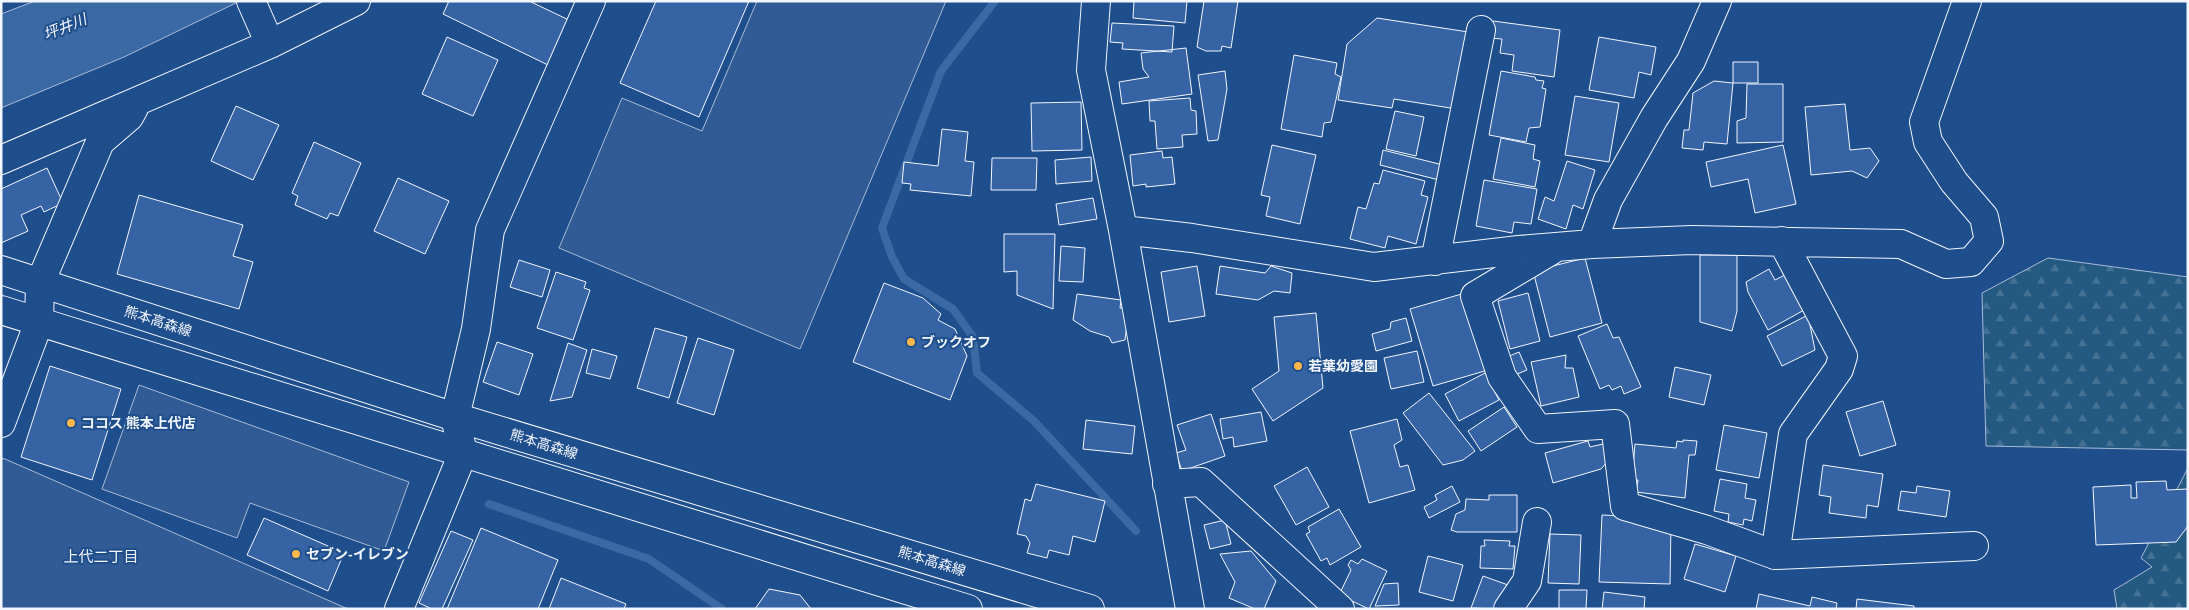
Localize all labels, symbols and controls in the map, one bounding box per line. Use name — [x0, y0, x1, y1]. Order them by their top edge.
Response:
water label: 坪井川 — [40, 9, 92, 46]
street label: 熊本高森線 — [121, 302, 194, 342]
place label: ブックオフ — [921, 333, 991, 353]
marker: ブックオフ — [905, 336, 917, 348]
place label: 若葉幼愛園 — [1308, 357, 1378, 377]
marker: 若葉幼愛園 — [1292, 360, 1304, 372]
place label: ココス 熊本上代店 — [81, 414, 196, 434]
marker: ココス 熊本上代店 — [65, 417, 77, 429]
street label: 熊本高森線 — [507, 425, 580, 465]
street label: 熊本高森線 — [895, 542, 968, 582]
place label: セブン-イレブン — [306, 545, 409, 565]
district label: 上代二丁目 — [63, 547, 139, 568]
marker: セブン-イレブン — [290, 548, 302, 560]

